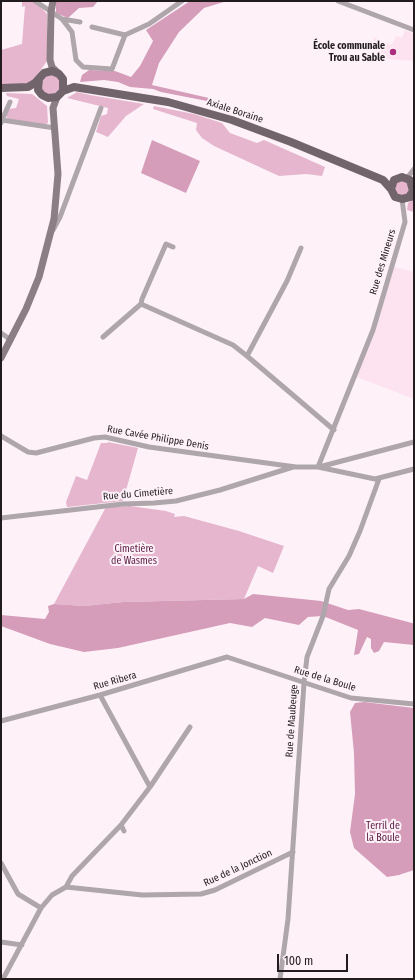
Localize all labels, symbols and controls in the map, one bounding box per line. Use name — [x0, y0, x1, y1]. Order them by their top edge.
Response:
place label: École communale Trou au Sable — [313, 40, 385, 64]
marker: École communale Trou au Sable — [388, 47, 398, 57]
street label: Axiale Boraine — [205, 96, 265, 126]
street label: Rue des Mineurs — [367, 228, 399, 296]
street label: Rue Cavée Philippe Denis — [106, 423, 210, 453]
street label: Rue du Cimetière — [103, 485, 173, 503]
park label: Cimetière de Wasmes — [111, 543, 157, 566]
street label: Rue de la Boule — [293, 664, 357, 694]
street label: Rue Ribera — [92, 669, 138, 693]
street label: Rue de Maubeuge — [283, 684, 301, 758]
park label: Terril de la Boule — [366, 820, 400, 844]
street label: Rue de la Jonction — [202, 847, 274, 889]
scale bar — [279, 946, 350, 972]
text: 100 m — [284, 954, 313, 968]

